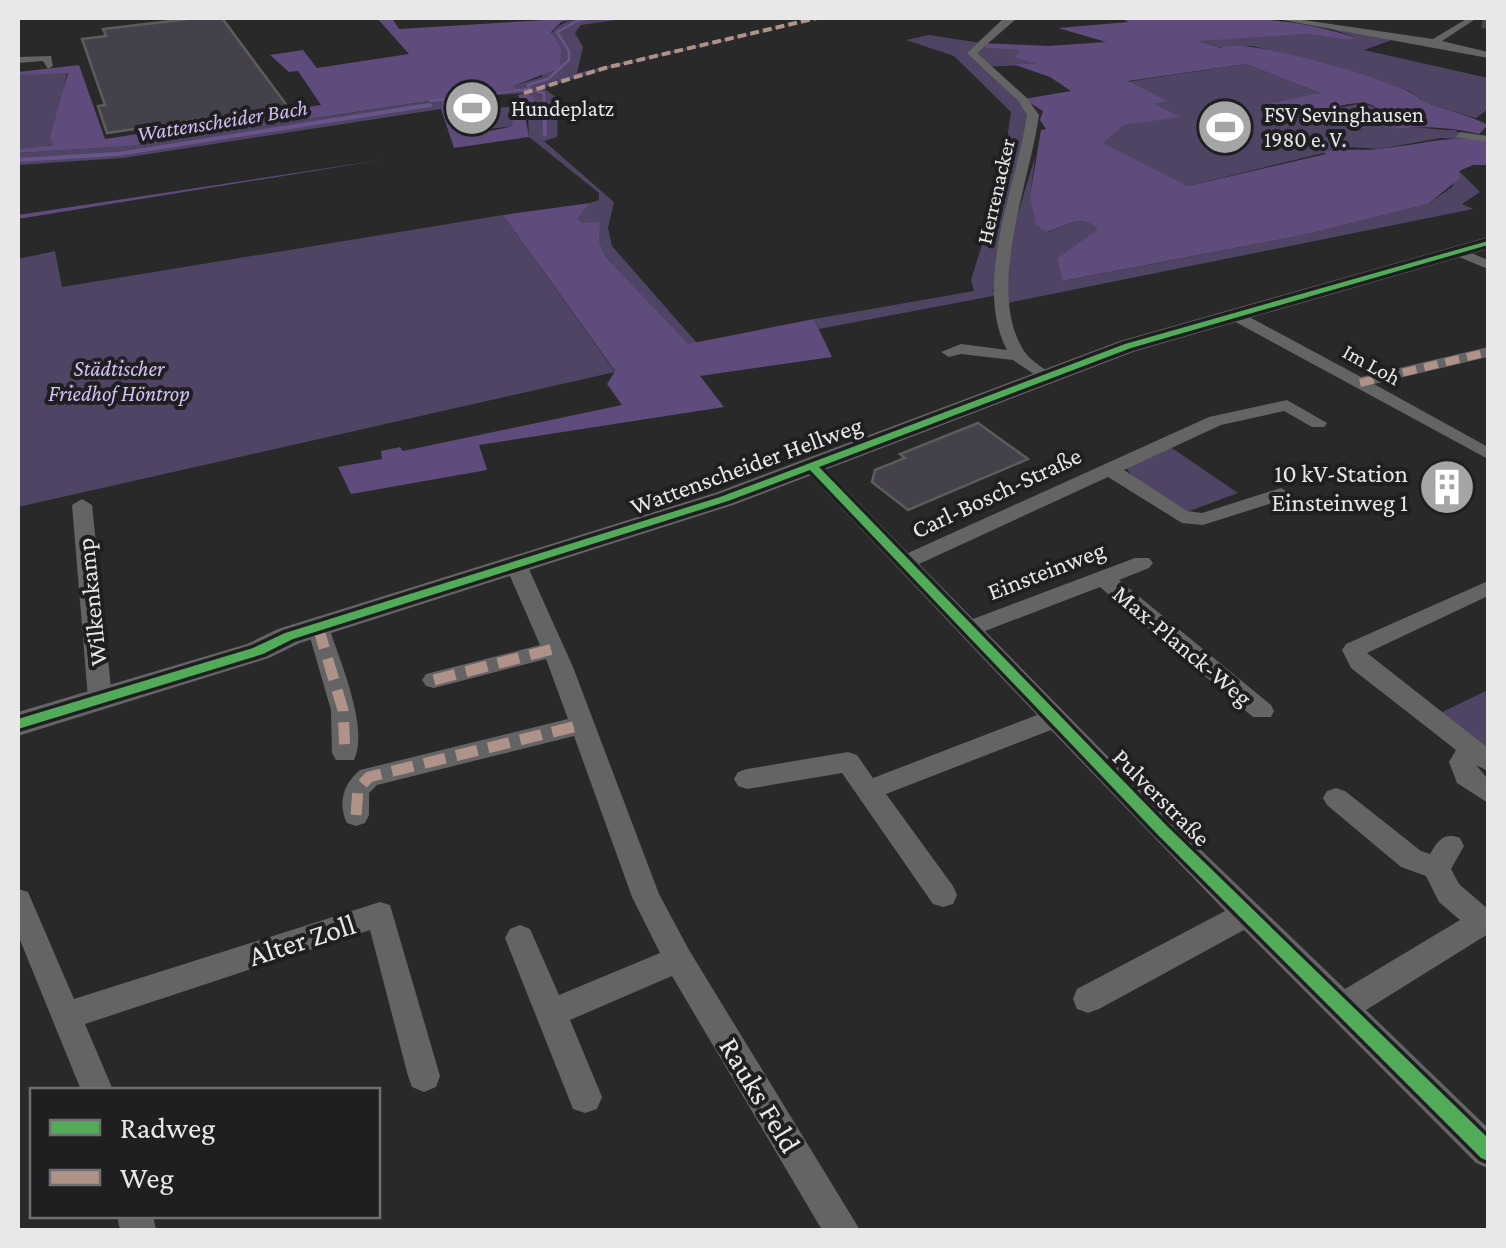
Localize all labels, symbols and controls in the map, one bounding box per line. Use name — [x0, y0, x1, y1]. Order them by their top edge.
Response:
sports icon: Hundeplatz — [442, 78, 502, 138]
water label: Wattenscheider Bach — [135, 95, 309, 146]
place label: Hundeplatz — [511, 96, 614, 121]
sports icon: FSV Sevinghausen 1980 e. V. — [1195, 97, 1255, 157]
place label: FSV Sevinghausen 1980 e. V. — [1264, 102, 1424, 152]
street label: Herrenacker — [971, 136, 1020, 246]
street label: Im Loh — [1339, 338, 1405, 391]
park label: Städtischer Friedhof Höntrop — [48, 356, 190, 406]
street label: Wattenscheider Hellweg — [627, 411, 866, 521]
street label: Carl-Bosch-Straße — [907, 441, 1085, 544]
building icon: 10 kV-Station Einsteinweg 1 — [1417, 457, 1477, 517]
place label: 10 kV-Station Einsteinweg 1 — [1271, 460, 1408, 517]
street label: Einsteinweg — [984, 536, 1109, 606]
street label: Wilkenkamp — [71, 537, 113, 667]
street label: Max-Planck-Weg — [1107, 580, 1258, 712]
street label: Pulverstraße — [1107, 743, 1216, 852]
street label: Alter Zoll — [244, 907, 360, 972]
street label: Rauks Feld — [713, 1031, 808, 1159]
legend — [30, 1088, 380, 1218]
text: Radweg — [120, 1111, 216, 1145]
text: Weg — [120, 1161, 174, 1195]

